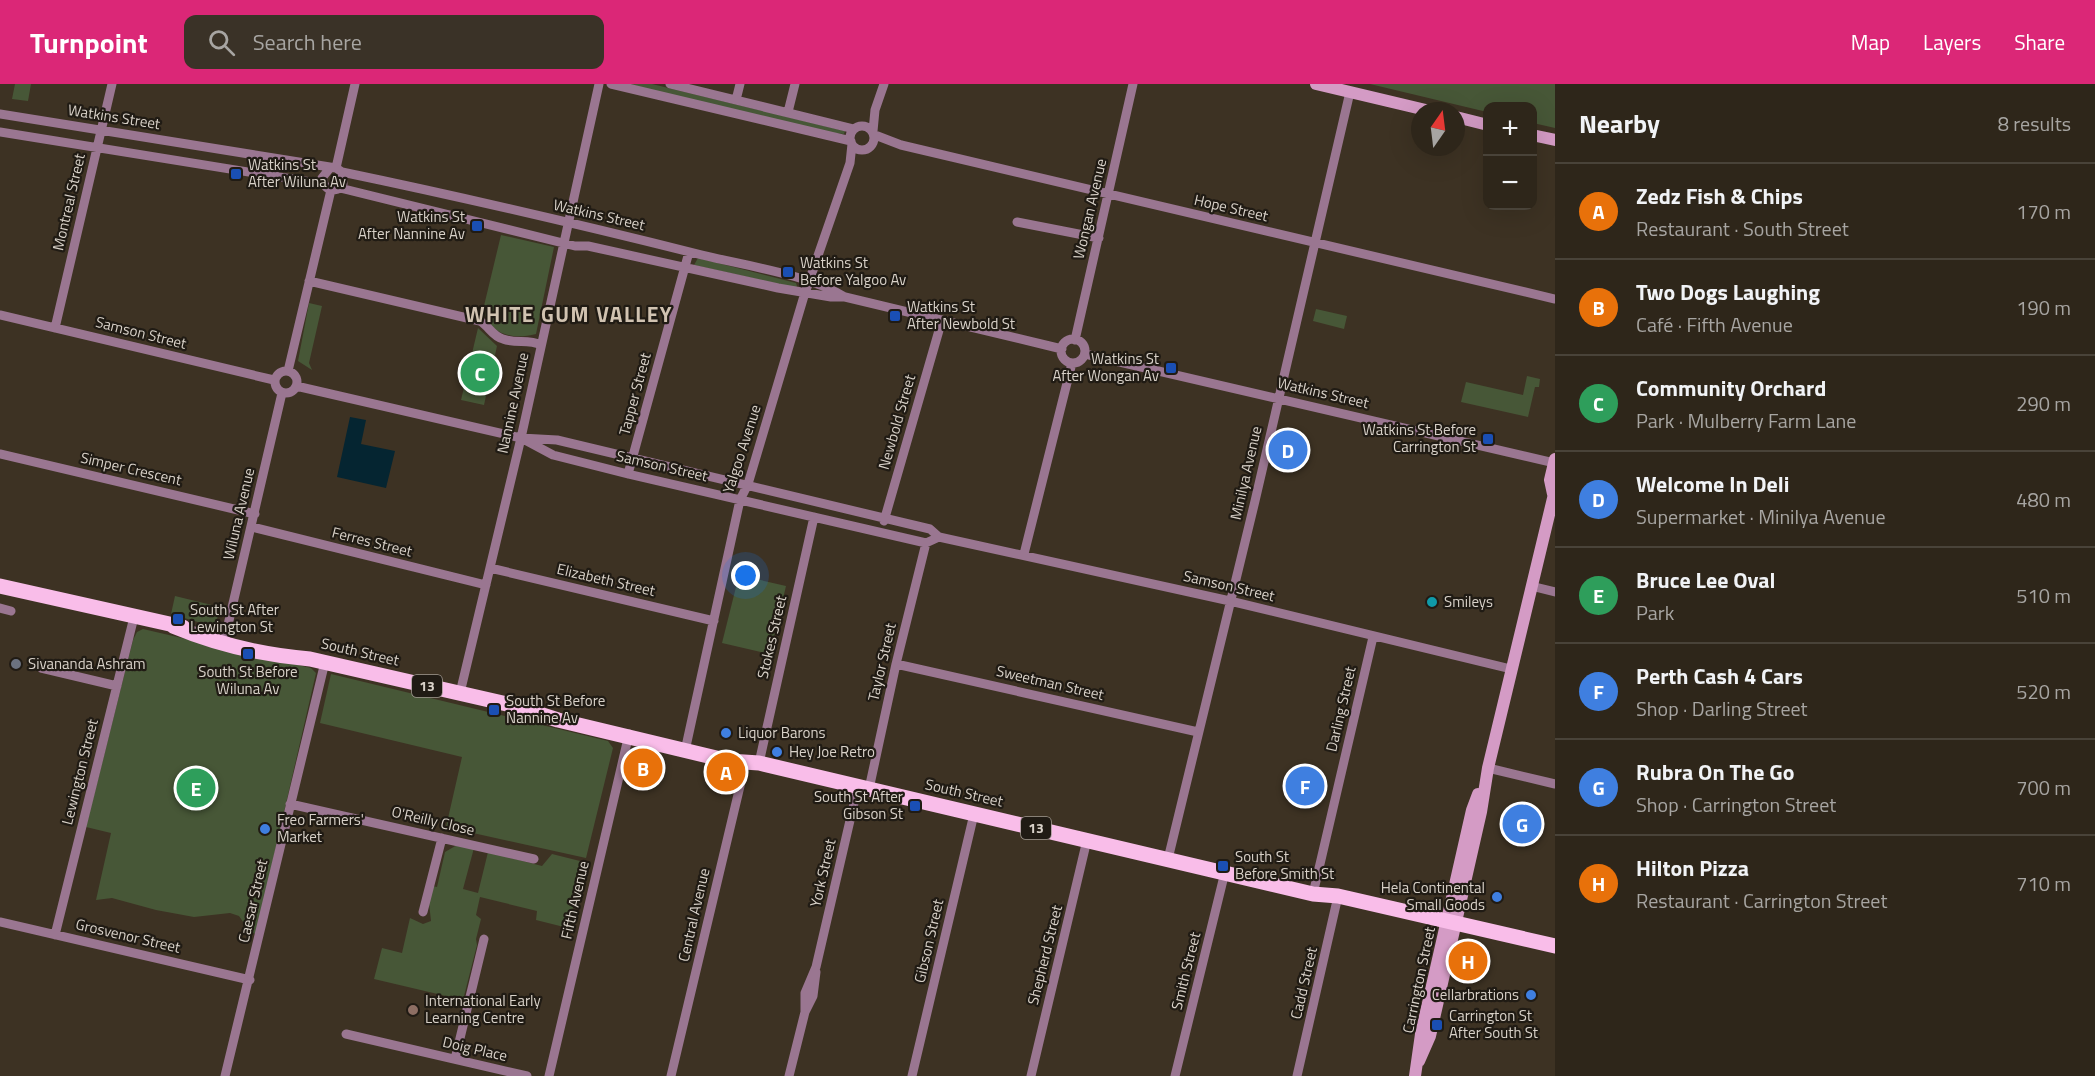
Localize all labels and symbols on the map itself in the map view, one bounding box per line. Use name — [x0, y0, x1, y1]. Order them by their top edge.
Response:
street label: Watkins Street — [66, 98, 163, 135]
north arrow — [1411, 102, 1465, 156]
street label: Montreal Street — [46, 150, 91, 253]
place label: Watkins St After Wiluna Av — [248, 153, 346, 193]
street label: Wongan Avenue — [1067, 156, 1112, 261]
marker: Watkins St After Wiluna Av — [229, 167, 243, 181]
street label: Hope Street — [1192, 188, 1271, 227]
street label: Watkins Street — [551, 193, 648, 236]
place label: Watkins St After Nannine Av — [358, 205, 466, 245]
marker: Watkins St After Nannine Av — [470, 219, 484, 233]
place label: Watkins St Before Yalgoo Av — [800, 251, 906, 291]
marker: Watkins St Before Yalgoo Av — [781, 265, 795, 279]
place label: Watkins St After Newbold St — [907, 295, 1016, 335]
district label: WHITE GUM VALLEY — [465, 298, 673, 330]
marker: Watkins St After Newbold St — [888, 309, 902, 323]
street label: Samson Street — [93, 310, 190, 355]
place label: Watkins St After Wongan Av — [1052, 347, 1160, 387]
street label: Tapper Street — [612, 349, 657, 438]
pin: C — [460, 350, 500, 396]
street label: Nannine Avenue — [491, 350, 534, 456]
marker: Watkins St After Wongan Av — [1164, 361, 1178, 375]
street label: Newbold Street — [872, 371, 921, 472]
street label: Watkins Street — [1275, 371, 1372, 414]
street label: Yalgoo Avenue — [716, 402, 767, 496]
place label: Watkins St Before Carrington St — [1363, 418, 1477, 458]
street label: Minilya Avenue — [1224, 424, 1267, 522]
pin: D — [1268, 428, 1308, 472]
marker: Watkins St Before Carrington St — [1481, 432, 1495, 446]
street label: Samson Street — [614, 444, 711, 487]
street label: Simper Crescent — [78, 446, 185, 491]
street label: Wiluna Avenue — [217, 466, 260, 562]
street label: Ferres Street — [330, 520, 415, 563]
street label: Elizabeth Street — [555, 557, 658, 602]
your location — [731, 561, 760, 590]
street label: Samson Street — [1181, 564, 1278, 607]
place label: Smileys — [1444, 590, 1493, 613]
street label: Stokes Street — [751, 592, 792, 681]
marker: Smileys — [1425, 595, 1439, 609]
place label: South St After Lewington St — [190, 598, 279, 638]
marker: South St After Lewington St — [171, 612, 185, 626]
street label: Taylor Street — [861, 620, 902, 703]
street label: South Street — [319, 631, 402, 672]
marker: South St Before Wiluna Av — [241, 647, 255, 661]
place label: Sivananda Ashram — [28, 652, 146, 675]
marker: Sivananda Ashram — [9, 657, 23, 671]
street label: Sweetman Street — [994, 659, 1107, 706]
place label: South St Before Wiluna Av — [198, 660, 298, 700]
street label: Darling Street — [1320, 663, 1362, 754]
road number: 13 — [412, 675, 442, 697]
place label: South St Before Nannine Av — [506, 689, 605, 729]
marker: South St Before Nannine Av — [487, 703, 501, 717]
street label: Lewington Street — [55, 716, 104, 827]
place label: Liquor Barons — [738, 721, 826, 744]
marker: Liquor Barons — [719, 726, 733, 740]
place label: Hey Joe Retro — [789, 740, 875, 763]
marker: Hey Joe Retro — [770, 745, 784, 759]
pin: B — [624, 746, 662, 790]
pin: A — [706, 750, 746, 794]
pin: F — [1286, 764, 1324, 808]
pin: E — [176, 766, 216, 810]
street label: South Street — [923, 772, 1006, 813]
place label: South St After Gibson St — [814, 785, 904, 825]
marker: South St After Gibson St — [908, 799, 922, 813]
street label: O'Reilly Close — [389, 800, 477, 841]
pin: G — [1502, 802, 1541, 846]
place label: Freo Farmers' Market — [277, 808, 364, 848]
road number: 13 — [1021, 817, 1051, 839]
marker: Freo Farmers' Market — [258, 822, 272, 836]
street label: York Street — [804, 836, 842, 909]
place label: South St Before Smith St — [1235, 845, 1335, 885]
street label: Caesar Street — [232, 856, 273, 945]
street label: Fifth Avenue — [554, 858, 595, 941]
marker: South St Before Smith St — [1216, 859, 1230, 873]
street label: Central Avenue — [672, 866, 715, 964]
place label: Hela Continental Small Goods — [1381, 876, 1485, 916]
marker: Hela Continental Small Goods — [1490, 890, 1504, 904]
street label: Gibson Street — [908, 896, 949, 985]
street label: Shepherd Street — [1021, 902, 1068, 1007]
street label: Grosvenor Street — [73, 912, 183, 959]
street label: Carrington Street — [1396, 924, 1441, 1035]
street label: Smith Street — [1165, 929, 1206, 1012]
pin: H — [1448, 938, 1488, 984]
street label: Cadd Street — [1284, 944, 1323, 1021]
place label: Cellarbrations — [1432, 983, 1519, 1006]
marker: Cellarbrations — [1524, 988, 1538, 1002]
place label: International Early Learning Centre — [425, 989, 541, 1029]
marker: International Early Learning Centre — [406, 1003, 420, 1017]
place label: Carrington St After South St — [1449, 1004, 1539, 1044]
marker: Carrington St After South St — [1430, 1018, 1444, 1032]
street label: Doig Place — [440, 1030, 510, 1067]

